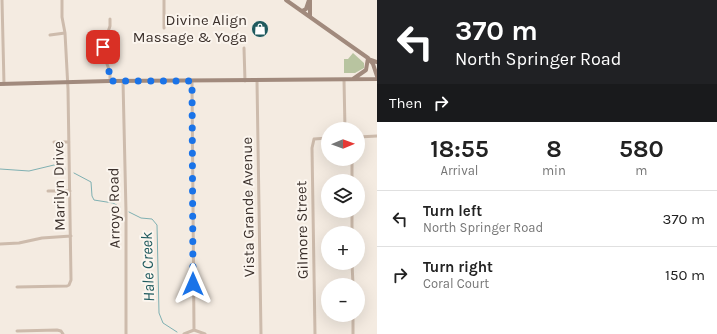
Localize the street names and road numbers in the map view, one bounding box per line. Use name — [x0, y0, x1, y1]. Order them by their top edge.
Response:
street label: Vista Grande Avenue — [238, 137, 258, 277]
street label: Marilyn Drive — [49, 141, 69, 231]
street label: Arroyo Road — [104, 167, 124, 249]
street label: Gilmore Street — [292, 180, 312, 279]

